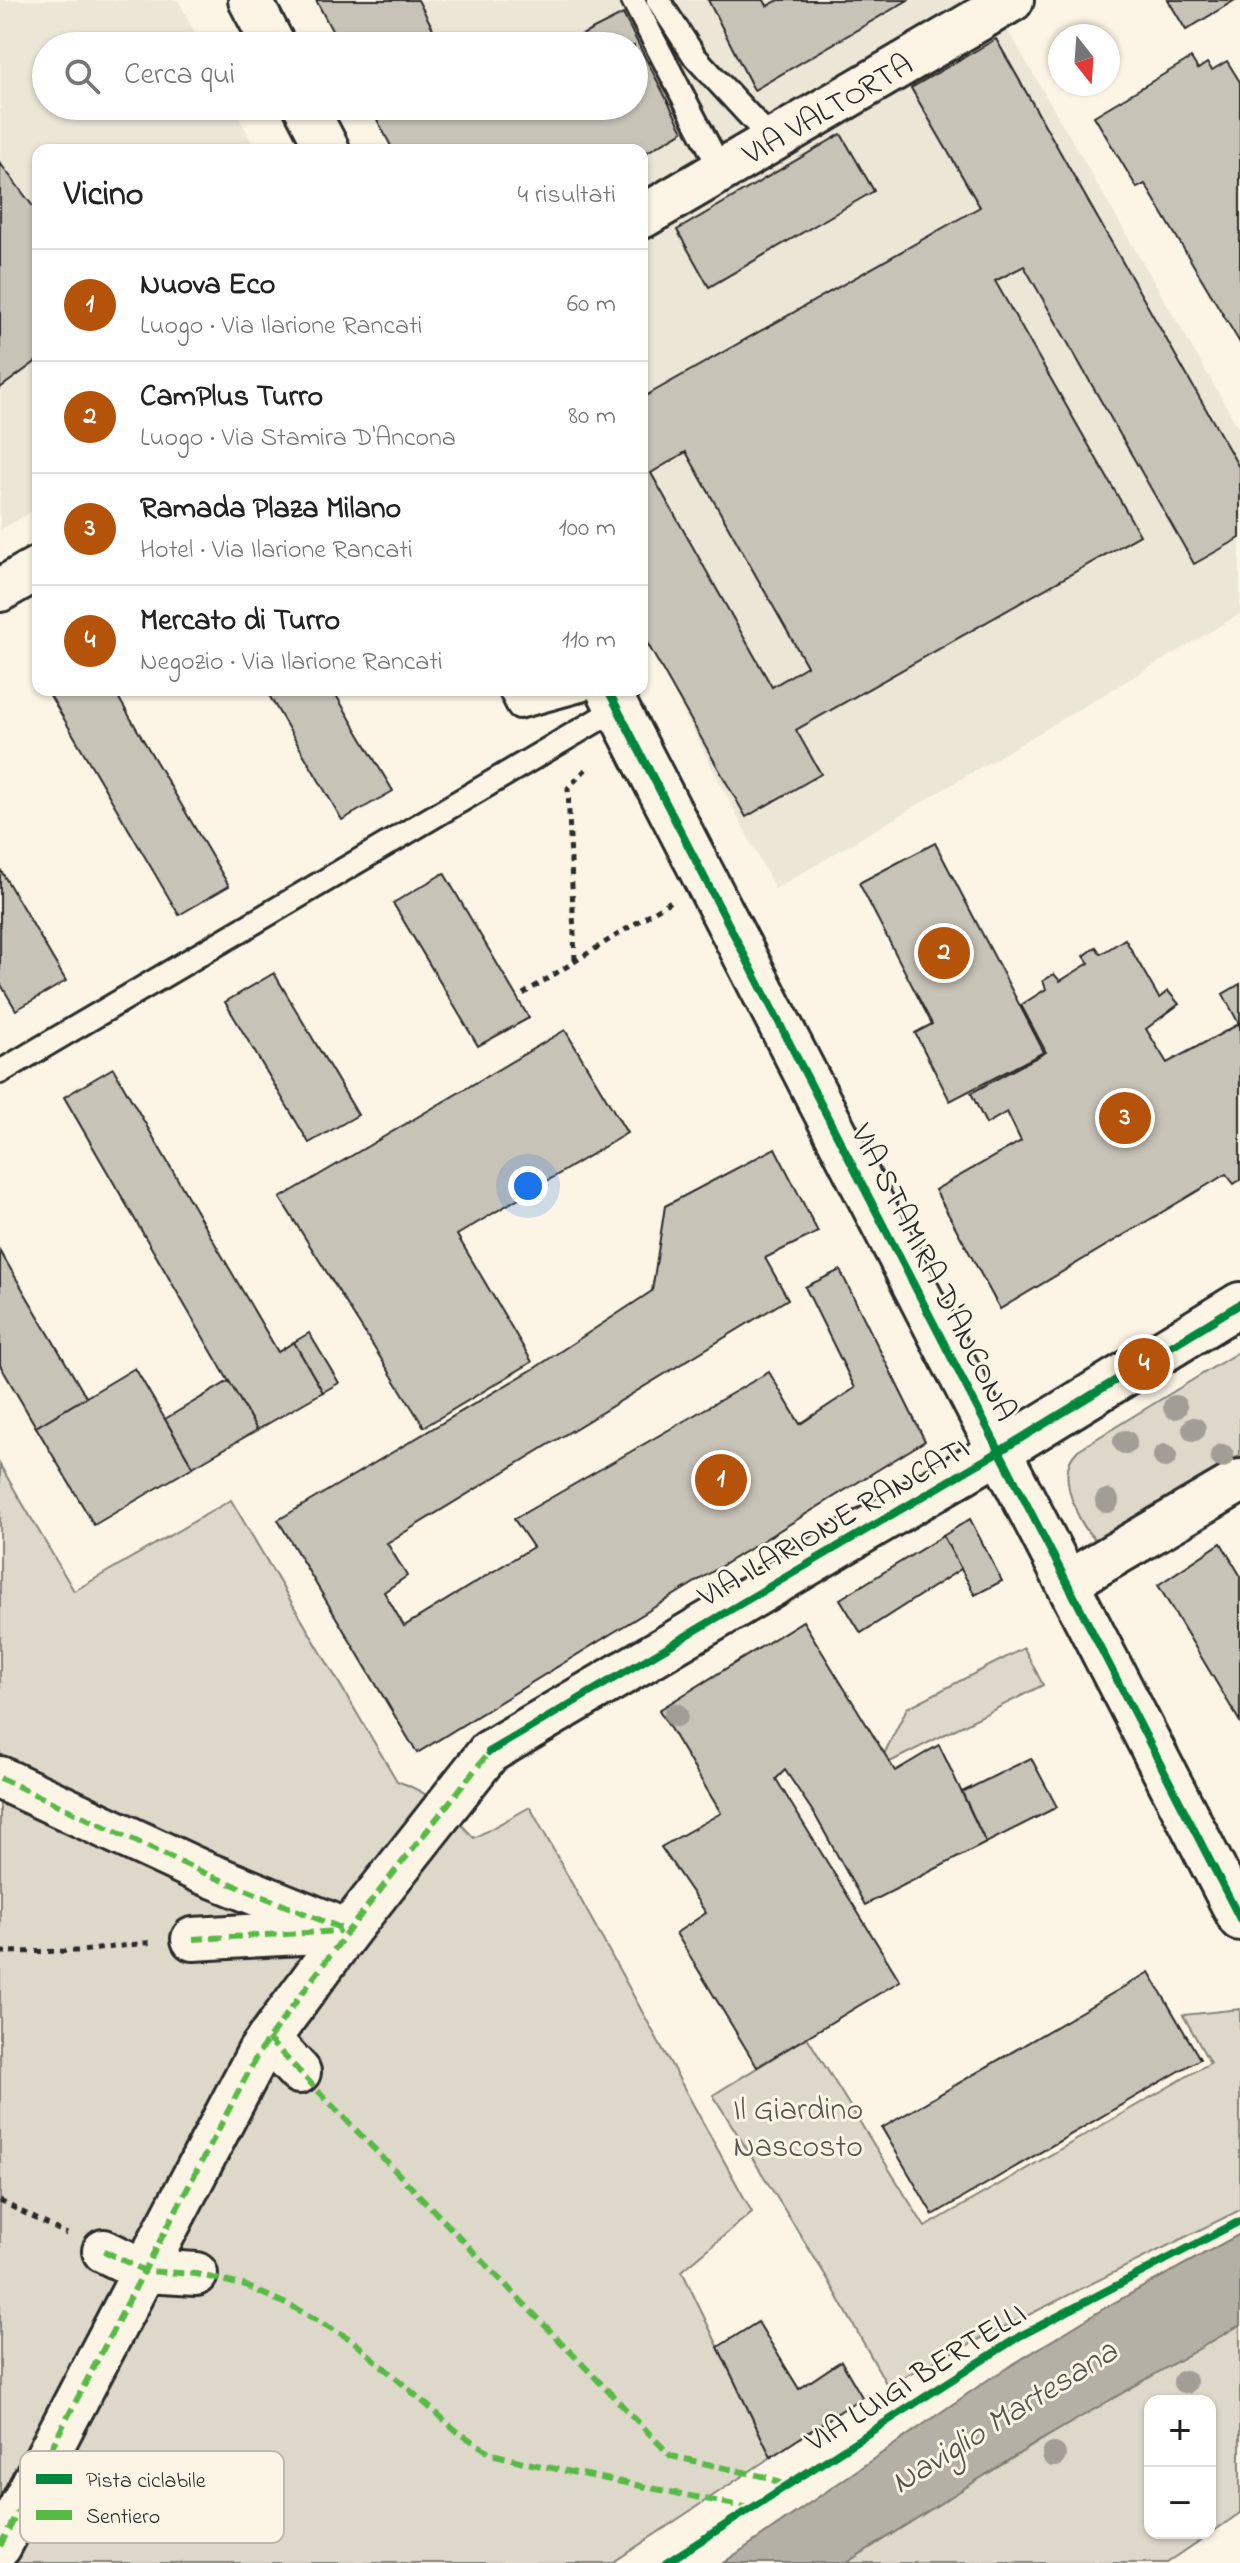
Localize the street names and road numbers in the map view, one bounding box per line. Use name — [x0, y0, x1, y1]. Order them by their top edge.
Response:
street label: VIA VALTORTA — [734, 43, 923, 179]
street label: VIA STAMIRA D'ANCONA — [836, 1116, 1027, 1431]
street label: VIA ILARIONE RANCATI — [689, 1427, 979, 1622]
street label: VIA LUIGI BERTELLI — [796, 2292, 1037, 2466]

